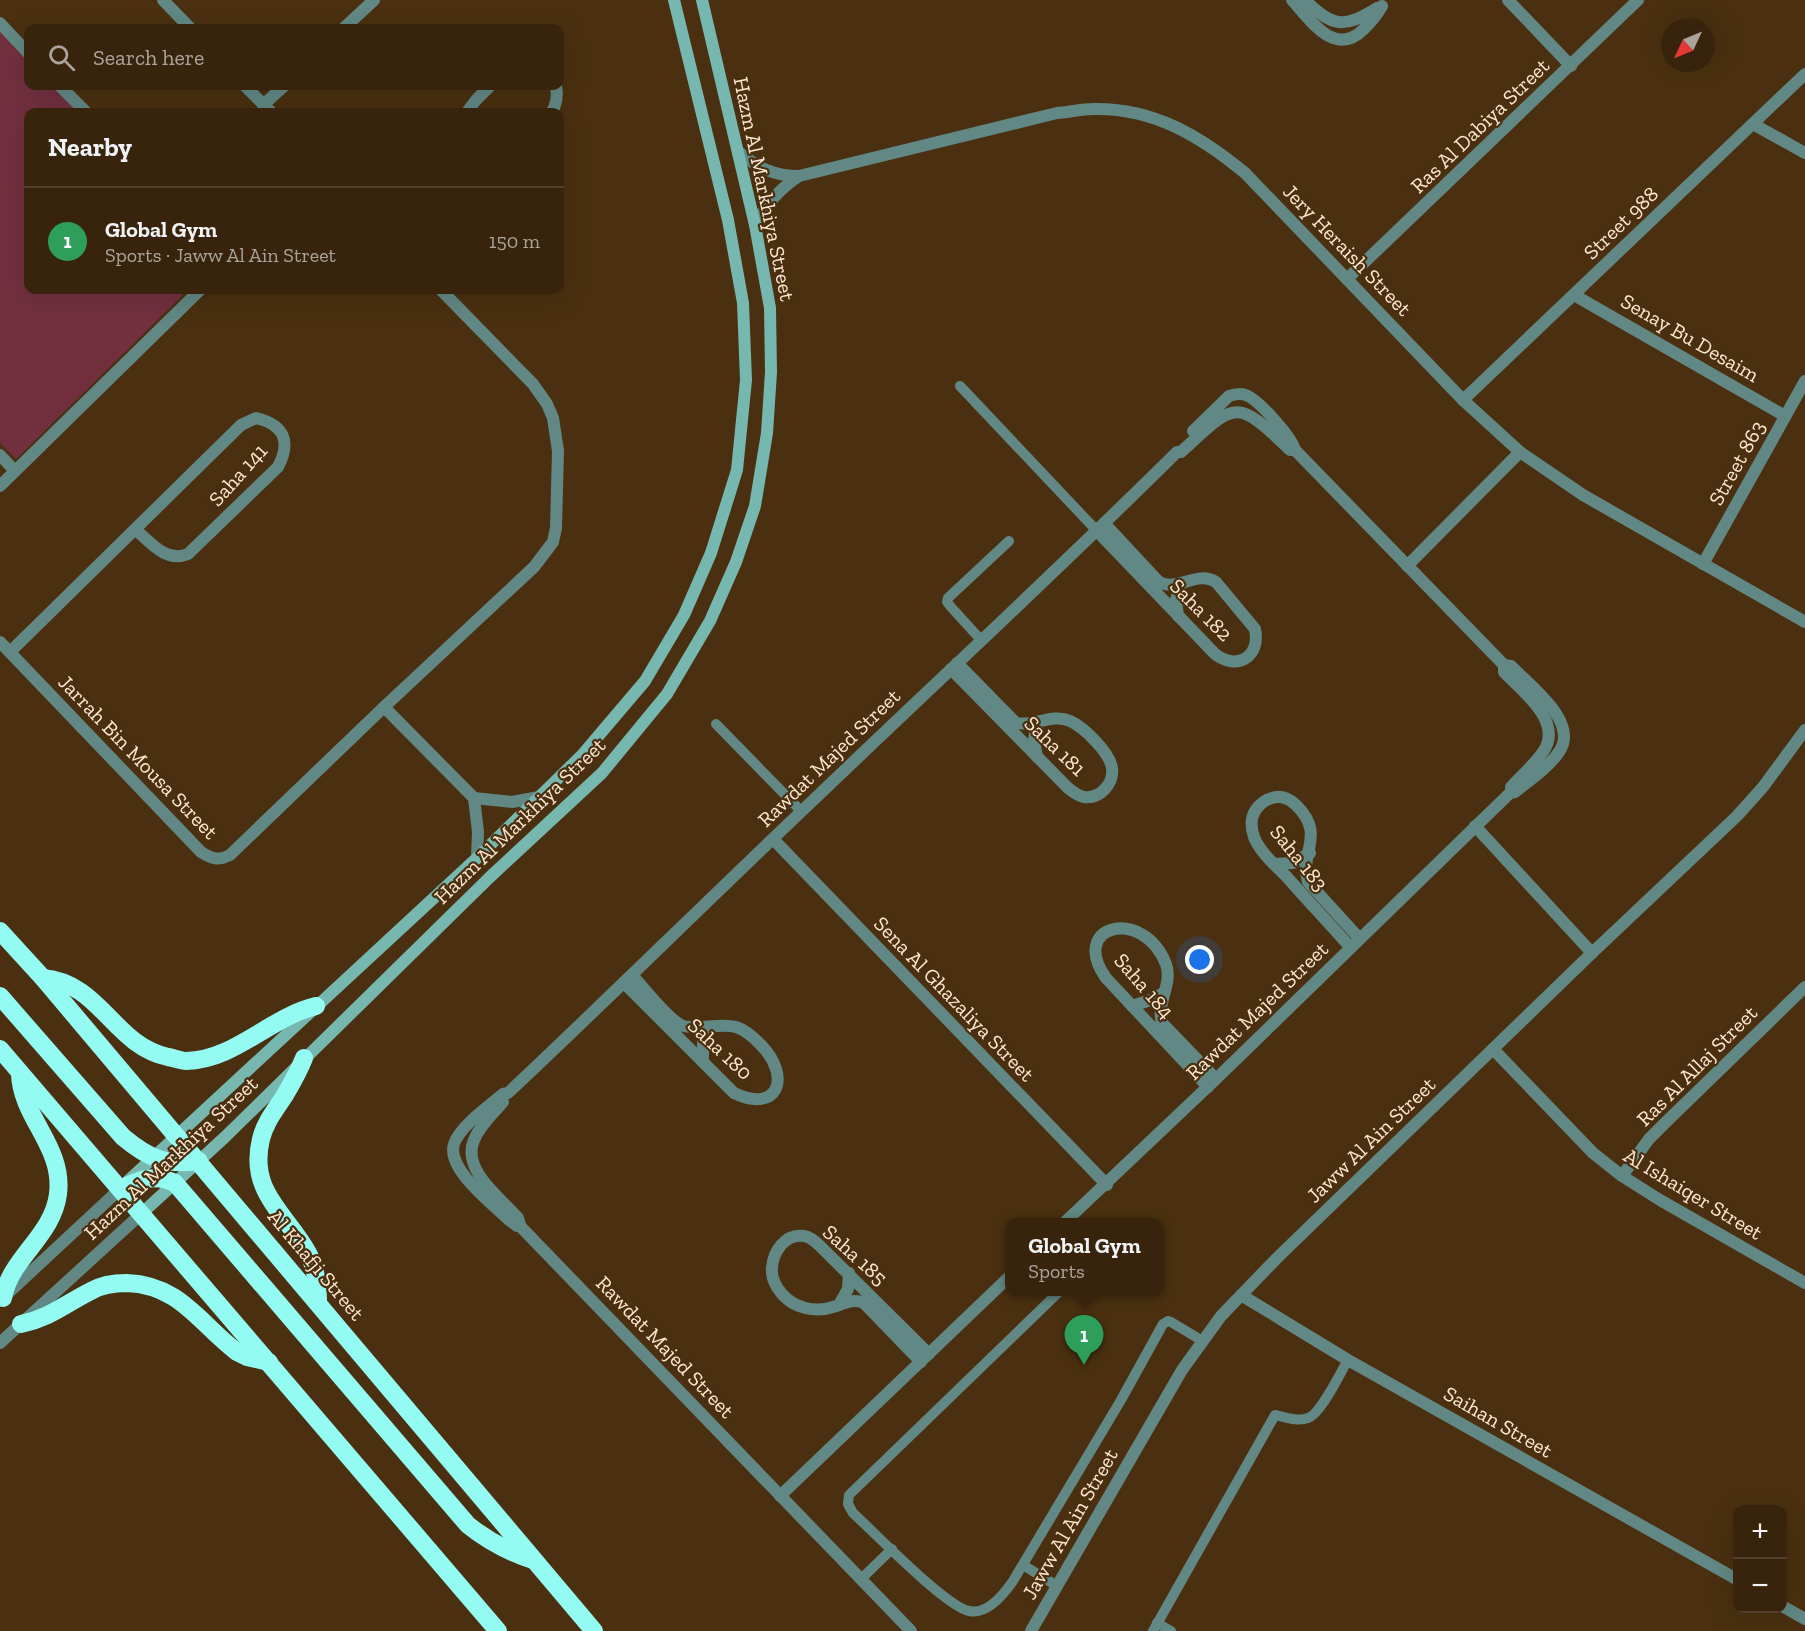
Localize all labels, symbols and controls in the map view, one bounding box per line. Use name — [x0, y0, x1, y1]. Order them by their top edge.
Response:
north arrow — [1661, 18, 1715, 72]
search box — [24, 24, 564, 90]
icon: search — [45, 41, 78, 74]
text: Search here — [93, 44, 204, 71]
street label: Ras Al Dabiya Street — [1405, 53, 1554, 198]
street label: Hazm Al Markhiya Street — [729, 75, 800, 303]
text: Nearby — [48, 131, 132, 163]
street label: Jery Heraish Street — [1278, 179, 1417, 321]
street label: Street 988 — [1578, 181, 1663, 264]
text: Global Gym — [105, 216, 217, 243]
text: 1 — [63, 229, 72, 253]
text: 150 m — [489, 229, 540, 253]
text: Sports · Jaww Al Ain Street — [105, 243, 336, 267]
street label: Senay Bu Desaim — [1617, 288, 1764, 387]
street label: Street 863 — [1703, 416, 1770, 509]
street label: Saha 141 — [203, 438, 272, 511]
street label: Saha 182 — [1165, 573, 1238, 646]
street label: Jarrah Bin Mousa Street — [53, 669, 223, 844]
street label: Rawdat Majed Street — [752, 683, 906, 833]
street label: Saha 181 — [1020, 710, 1091, 781]
street label: Hazm Al Markhiya Street — [429, 732, 611, 909]
street label: Saha 183 — [1265, 820, 1334, 896]
street label: Sena Al Ghazaliya Street — [869, 911, 1040, 1087]
street label: Rawdat Majed Street — [1180, 936, 1334, 1086]
your location — [1185, 945, 1214, 974]
street label: Saha 184 — [1109, 948, 1180, 1024]
street label: Ras Al Allaj Street — [1631, 1000, 1763, 1132]
street label: Saha 180 — [683, 1012, 758, 1085]
street label: Hazm Al Markhiya Street — [79, 1071, 263, 1245]
street label: Jaww Al Ain Street — [1301, 1072, 1440, 1208]
street label: Al Ishaiqer Street — [1619, 1142, 1767, 1245]
street label: Al Khafji Street — [263, 1204, 370, 1325]
popup — [1005, 1218, 1164, 1296]
street label: Saha 185 — [818, 1219, 893, 1290]
text: Global Gym — [1028, 1232, 1141, 1259]
text: Sports — [1028, 1259, 1085, 1283]
street label: Rawdat Majed Street — [590, 1270, 740, 1424]
pin: 1 — [1064, 1316, 1104, 1365]
street label: Saihan Street — [1439, 1380, 1557, 1463]
street label: Jaww Al Ain Street — [1016, 1444, 1123, 1603]
map controls — [1733, 1505, 1787, 1613]
button: + — [1733, 1505, 1787, 1559]
button: − — [1733, 1559, 1787, 1613]

